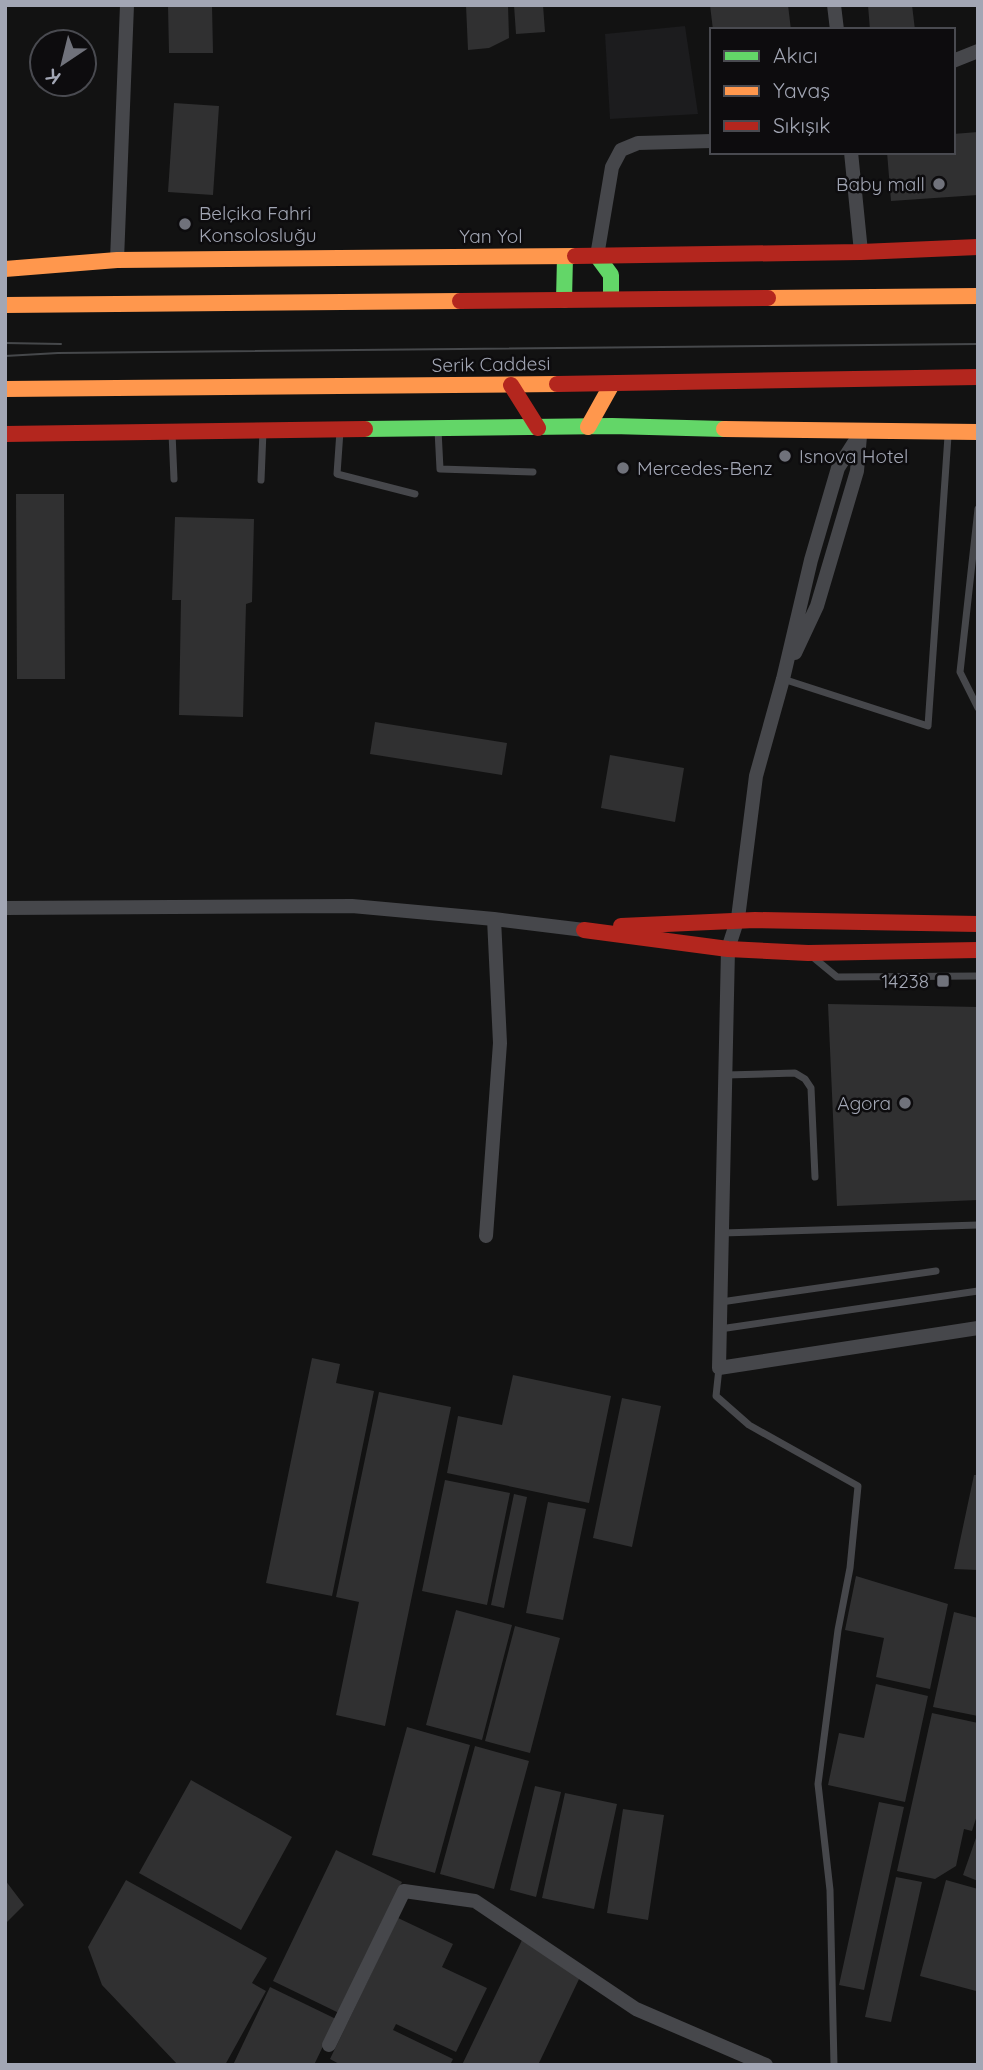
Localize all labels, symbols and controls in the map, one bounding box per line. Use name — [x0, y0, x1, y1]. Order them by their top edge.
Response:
north arrow — [28, 28, 98, 98]
legend — [710, 28, 955, 154]
text: Akıcı — [773, 42, 818, 68]
text: K — [41, 64, 65, 90]
text: Yavaş — [773, 77, 830, 103]
text: Sıkışık — [773, 112, 831, 138]
place label: Baby mall — [836, 172, 925, 196]
marker: Baby mall — [931, 176, 947, 192]
place label: Belçika Fahri Konsolosluğu — [199, 201, 317, 247]
marker: Belçika Fahri Konsolosluğu — [177, 216, 193, 232]
street label: Yan Yol — [459, 224, 523, 248]
street label: Serik Caddesi — [431, 351, 551, 377]
place label: Isnova Hotel — [799, 444, 908, 468]
marker: Isnova Hotel — [777, 448, 793, 464]
place label: Mercedes-Benz — [637, 456, 773, 480]
marker: Mercedes-Benz — [615, 460, 631, 476]
place label: 14238 — [881, 969, 929, 993]
marker: 14238 — [935, 973, 951, 989]
place label: Agora — [837, 1091, 891, 1115]
marker: Agora — [897, 1095, 913, 1111]

